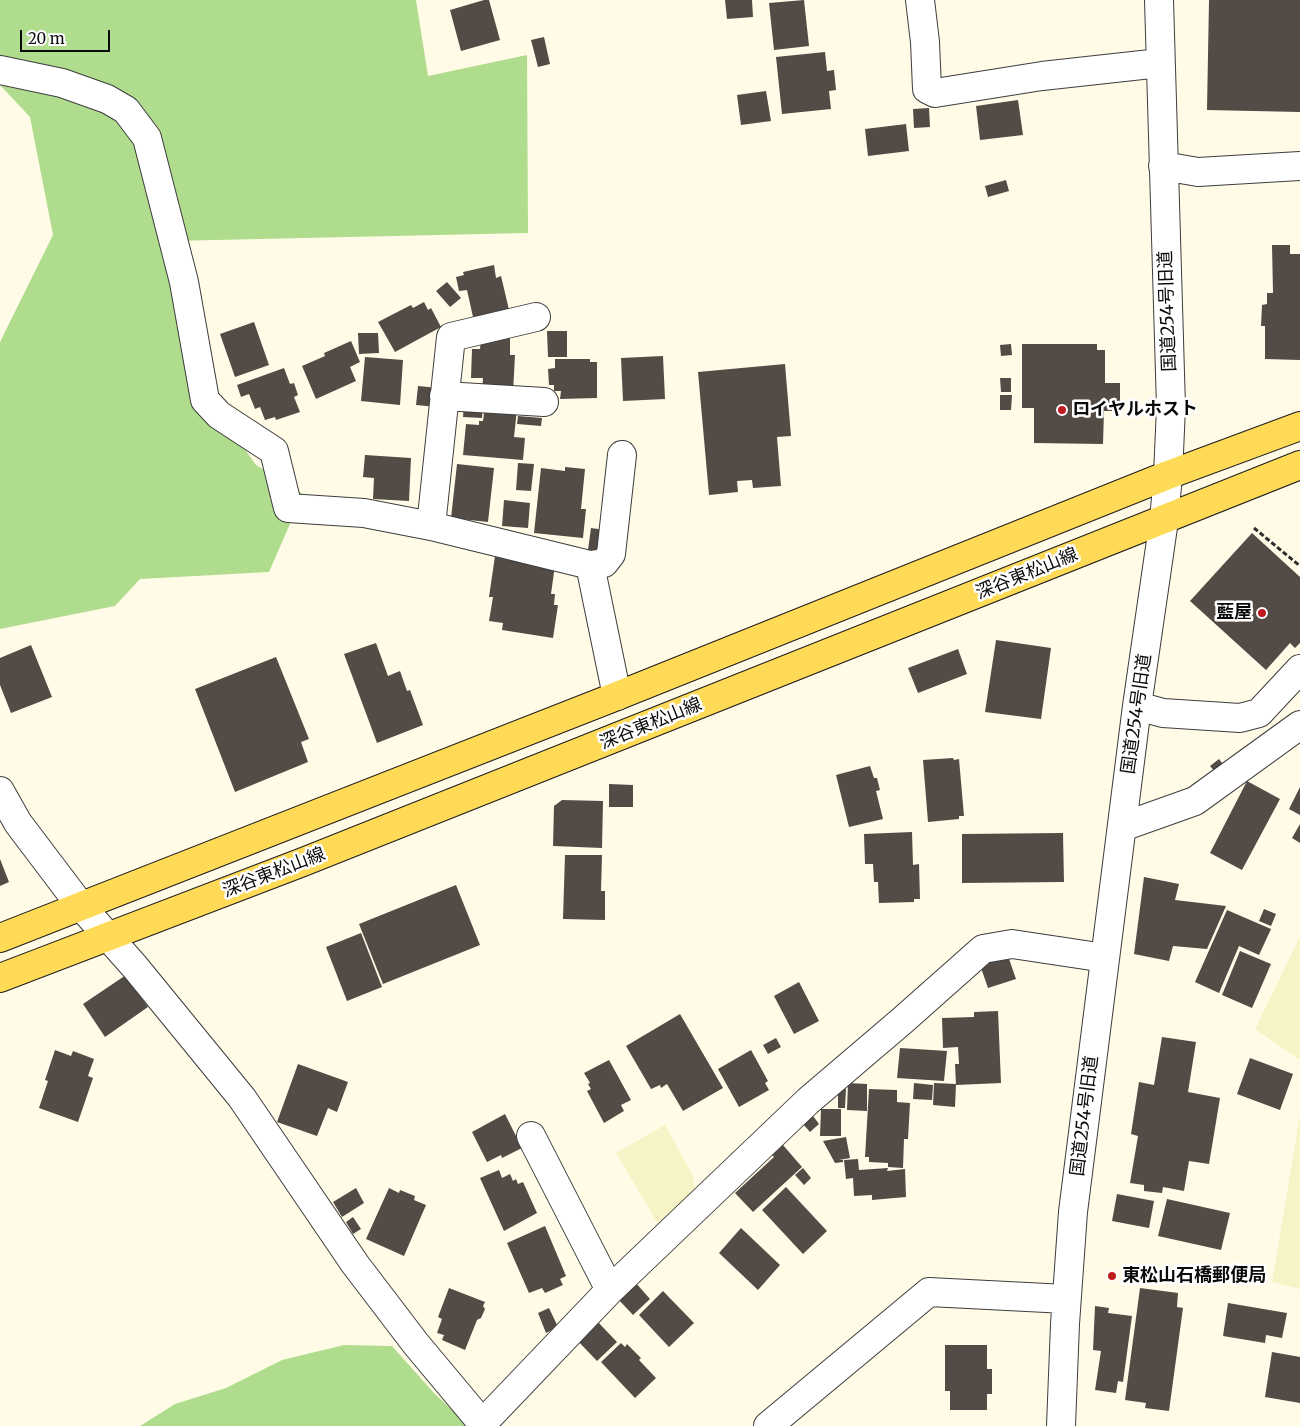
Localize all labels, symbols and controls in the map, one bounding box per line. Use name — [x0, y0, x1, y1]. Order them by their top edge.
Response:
scale bar — [22, 20, 112, 52]
text: 20 m — [28, 29, 65, 48]
street label: 国道254号旧道 — [1155, 250, 1181, 372]
place label: ロイヤルホスト — [1072, 399, 1198, 421]
marker: ロイヤルホスト — [1056, 404, 1068, 416]
street label: 深谷東松山線 — [973, 544, 1081, 604]
place label: 藍屋 — [1216, 602, 1252, 624]
marker: 藍屋 — [1256, 607, 1268, 619]
street label: 国道254号旧道 — [1118, 652, 1156, 776]
street label: 深谷東松山線 — [597, 694, 705, 754]
street label: 深谷東松山線 — [220, 844, 328, 902]
street label: 国道254号旧道 — [1067, 1054, 1103, 1178]
place label: 東松山石橋郵便局 — [1122, 1265, 1266, 1287]
marker: 東松山石橋郵便局 — [1106, 1270, 1118, 1282]

